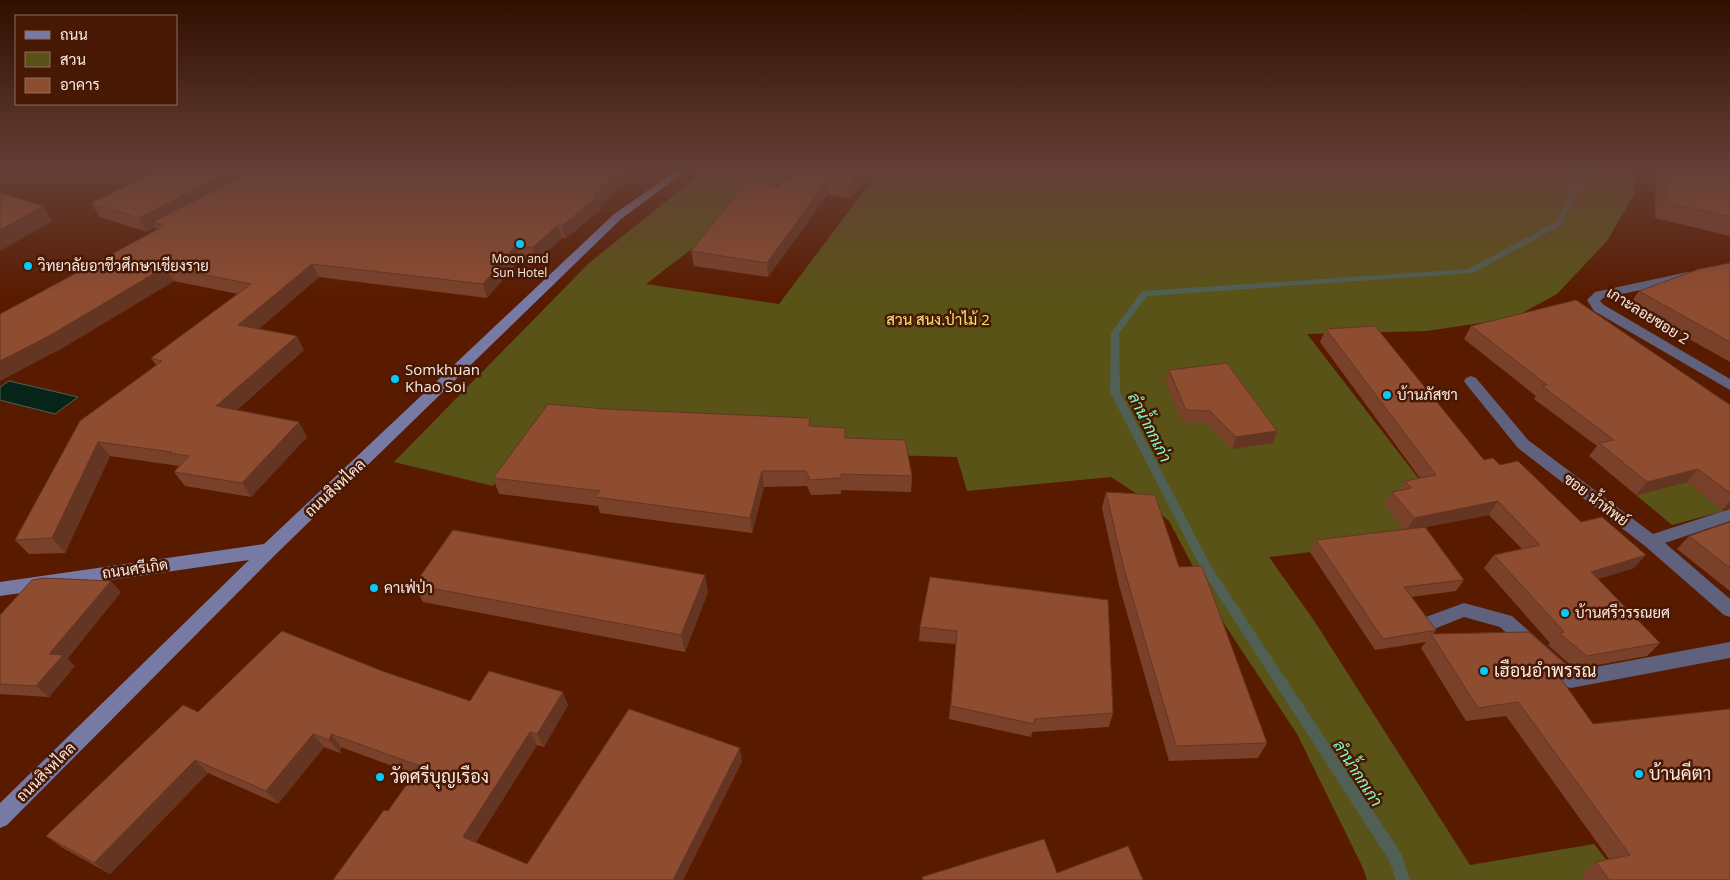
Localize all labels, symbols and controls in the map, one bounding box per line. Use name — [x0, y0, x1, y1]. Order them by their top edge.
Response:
legend — [15, 15, 178, 105]
text: ถนน — [60, 24, 88, 44]
text: สวน — [60, 49, 86, 69]
text: อาคาร — [60, 74, 100, 94]
marker: Moon and Sun Hotel — [514, 238, 526, 250]
place label: Moon and Sun Hotel — [491, 250, 549, 281]
place label: วิทยาลัยอาชีวศึกษาเชียงราย — [38, 255, 209, 275]
marker: วิทยาลัยอาชีวศึกษาเชียงราย — [22, 260, 34, 272]
street label: เกาะลอยซอย 2 — [1603, 282, 1694, 348]
park label: สวน สนง.ป่าไม้ 2 — [886, 309, 990, 329]
place label: Somkhuan Khao Soi — [405, 359, 480, 396]
marker: Somkhuan Khao Soi — [389, 373, 401, 385]
place label: บ้านภัสชา — [1397, 384, 1458, 404]
water label: ลำน้ำกกเก่า — [1123, 387, 1180, 466]
marker: บ้านภัสชา — [1381, 389, 1393, 401]
street label: ถนนสิงหไคล — [300, 454, 369, 521]
street label: ซอย น้ำทิพย์ — [1560, 467, 1634, 530]
street label: ถนนศรีเกิด — [101, 553, 169, 583]
place label: คาเฟ่ป่า — [384, 577, 433, 597]
marker: คาเฟ่ป่า — [368, 582, 380, 594]
place label: บ้านศรีวรรณยศ — [1575, 602, 1670, 622]
marker: บ้านศรีวรรณยศ — [1559, 607, 1571, 619]
place label: เฮือนอำพรรณ — [1494, 658, 1596, 682]
marker: เฮือนอำพรรณ — [1478, 665, 1490, 677]
water label: ลำน้ำกกเก่า — [1328, 734, 1390, 811]
street label: ถนนสิงหไคล — [11, 737, 79, 805]
place label: บ้านคีตา — [1649, 761, 1711, 785]
place label: วัดศรีบุญเรือง — [390, 764, 489, 789]
marker: บ้านคีตา — [1633, 768, 1645, 780]
marker: วัดศรีบุญเรือง — [374, 771, 386, 783]

